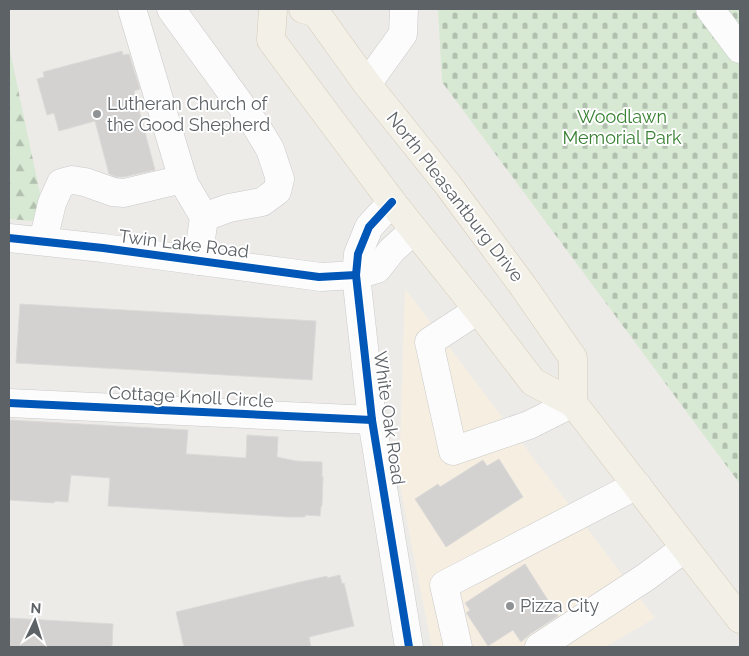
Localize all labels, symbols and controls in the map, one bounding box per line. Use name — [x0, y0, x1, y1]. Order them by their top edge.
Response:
place label: Lutheran Church of the Good Shepherd — [107, 93, 270, 135]
park label: Woodlawn Memorial Park — [562, 106, 682, 148]
marker: Lutheran Church of the Good Shepherd — [91, 108, 103, 120]
street label: North Pleasantburg Drive — [383, 108, 529, 286]
street label: Twin Lake Road — [118, 225, 250, 262]
street label: White Oak Road — [370, 350, 409, 486]
street label: Cottage Knoll Circle — [108, 382, 275, 411]
place label: Pizza City — [520, 595, 600, 616]
north arrow — [10, 596, 60, 646]
text: N — [30, 600, 42, 616]
marker: Pizza City — [504, 600, 516, 612]

